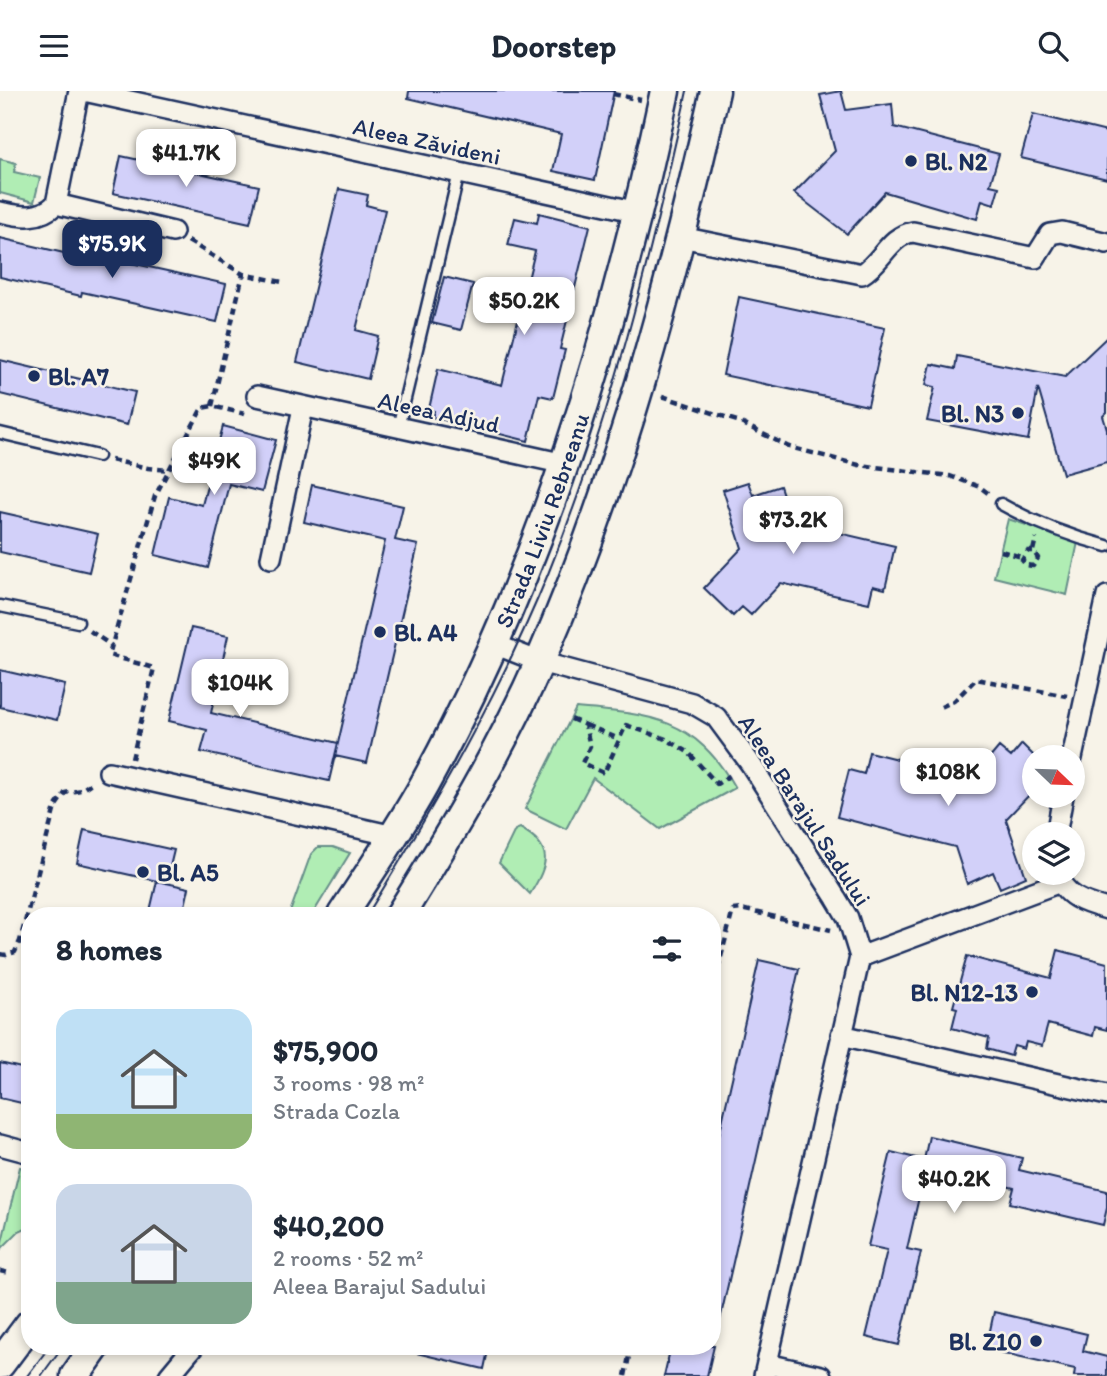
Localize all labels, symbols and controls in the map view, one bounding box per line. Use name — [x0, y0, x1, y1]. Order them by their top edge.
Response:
icon: menu — [35, 27, 73, 65]
text: Doorstep — [491, 27, 616, 65]
icon: search — [1034, 27, 1072, 65]
street label: Aleea Zăvideni — [351, 111, 503, 171]
pin: $41.7K — [129, 129, 243, 189]
text: $41.7K — [152, 138, 220, 166]
place label: Bl. N2 — [925, 147, 988, 176]
marker: Bl. N2 — [903, 153, 919, 169]
pin: $75.9K — [55, 221, 169, 280]
text: $75.9K — [78, 229, 146, 257]
pin: $50.2K — [467, 278, 581, 337]
text: $50.2K — [489, 286, 559, 314]
place label: Bl. A7 — [48, 362, 109, 391]
marker: Bl. A7 — [26, 368, 42, 384]
street label: Aleea Adjud — [376, 385, 502, 439]
place label: Bl. N3 — [941, 399, 1004, 428]
marker: Bl. N3 — [1010, 405, 1026, 421]
street label: Strada Liviu Rebreanu — [488, 409, 595, 632]
pin: $49K — [173, 437, 255, 497]
text: $49K — [188, 446, 240, 474]
pin: $73.2K — [736, 497, 850, 556]
text: $73.2K — [759, 505, 827, 533]
place label: Bl. A4 — [394, 618, 458, 647]
marker: Bl. A4 — [372, 624, 388, 640]
pin: $104K — [191, 659, 289, 719]
text: $104K — [207, 668, 273, 696]
street label: Aleea Barajul Sadului — [732, 709, 878, 911]
north arrow — [1022, 745, 1085, 809]
map controls — [1022, 745, 1085, 885]
pin: $108K — [899, 749, 997, 808]
text: $108K — [916, 757, 980, 785]
button: layers — [1022, 822, 1085, 885]
place label: Bl. A5 — [157, 858, 219, 887]
marker: Bl. A5 — [135, 864, 151, 880]
icon: filters — [648, 930, 686, 968]
text: 8 homes — [56, 931, 163, 968]
place label: Bl. N12-13 — [911, 978, 1018, 1007]
marker: Bl. N12-13 — [1024, 984, 1040, 1000]
text: $75,900 — [273, 1032, 379, 1069]
icon: home — [112, 1037, 196, 1121]
text: 3 rooms · 98 m² — [273, 1069, 424, 1097]
text: Strada Cozla — [273, 1097, 400, 1125]
pin: $40.2K — [897, 1155, 1011, 1215]
text: $40.2K — [918, 1164, 990, 1192]
text: $40,200 — [273, 1207, 385, 1244]
icon: home — [112, 1212, 196, 1296]
text: 2 rooms · 52 m² — [273, 1244, 423, 1272]
text: Aleea Barajul Sadului — [273, 1272, 486, 1300]
place label: Bl. Z10 — [949, 1327, 1022, 1356]
marker: Bl. Z10 — [1028, 1333, 1044, 1349]

